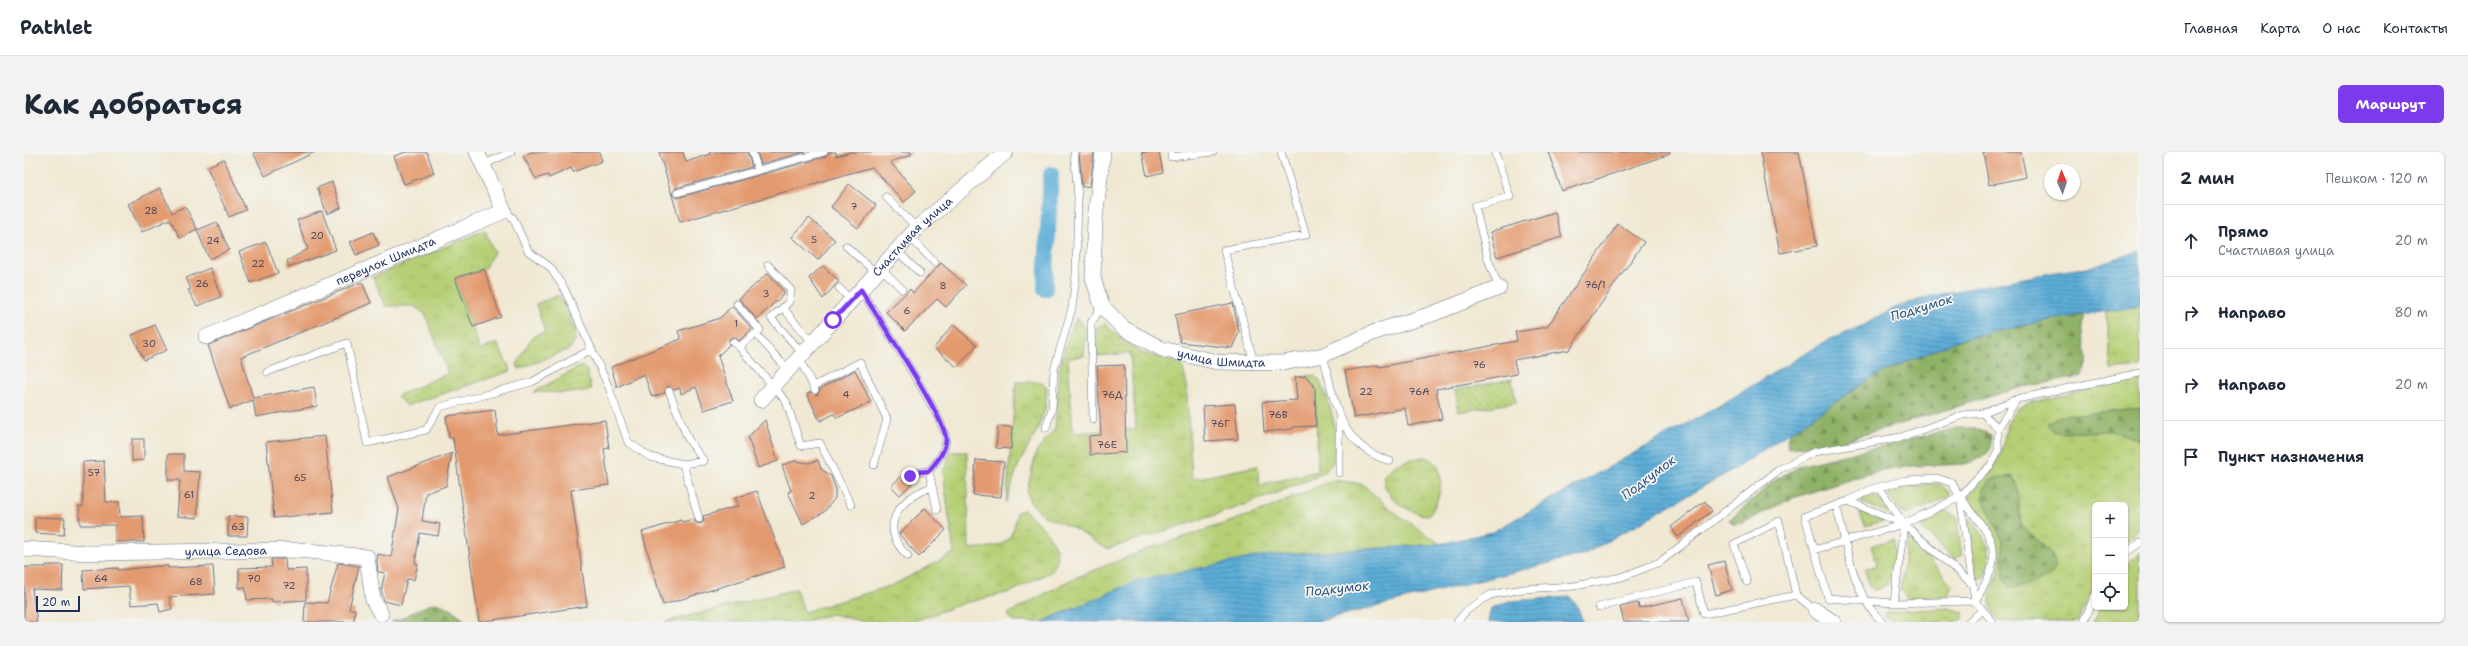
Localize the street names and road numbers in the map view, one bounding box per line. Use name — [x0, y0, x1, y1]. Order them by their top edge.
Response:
street label: Счастливая улица — [869, 193, 956, 280]
street label: переулок Шмидта — [333, 233, 438, 289]
street label: улица Шмидта — [1176, 345, 1266, 371]
street label: улица Седова — [185, 542, 268, 560]

